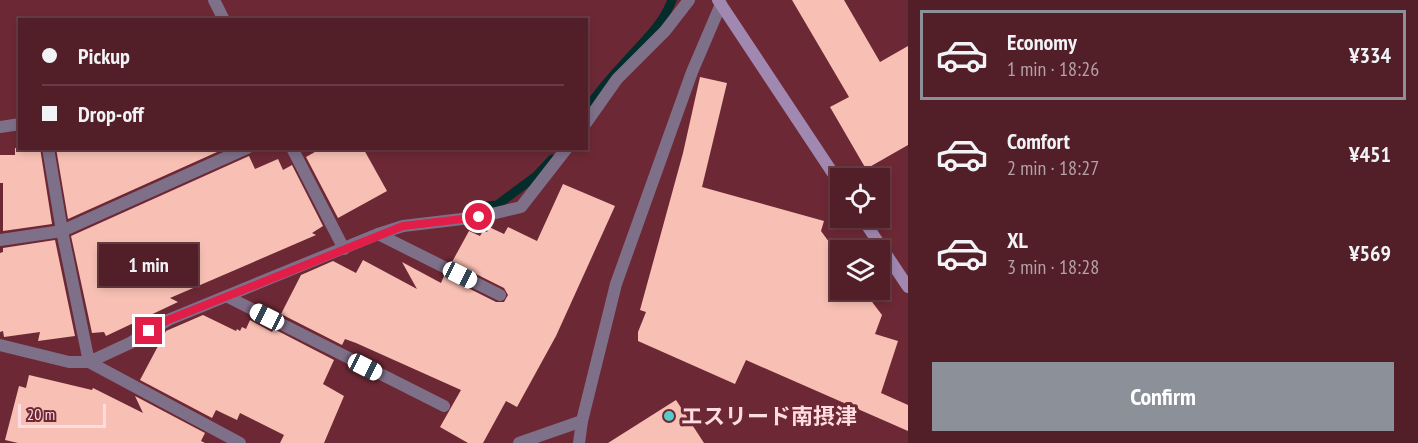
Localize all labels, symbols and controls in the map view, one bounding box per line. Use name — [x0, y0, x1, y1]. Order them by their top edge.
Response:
icon: car — [935, 28, 989, 82]
text: Economy — [1007, 28, 1077, 56]
text: ¥334 — [1349, 41, 1391, 69]
text: Pickup — [78, 42, 130, 70]
text: 1 min · 18:26 — [1007, 56, 1099, 82]
text: Drop-off — [78, 100, 144, 128]
icon: car — [935, 127, 989, 181]
text: Comfort — [1007, 127, 1070, 155]
text: ¥451 — [1349, 140, 1391, 168]
text: 2 min · 18:27 — [1007, 155, 1099, 181]
map controls — [830, 168, 890, 300]
button: locate — [830, 168, 890, 228]
route start — [465, 203, 492, 230]
icon: car — [935, 226, 989, 280]
text: XL — [1007, 226, 1028, 254]
text: ¥569 — [1349, 239, 1391, 267]
button: layers — [830, 240, 890, 300]
callout: 1 min — [100, 244, 198, 286]
text: 1 min — [128, 252, 169, 278]
text: 3 min · 18:28 — [1007, 254, 1099, 280]
car — [440, 259, 480, 291]
car — [247, 301, 287, 333]
route end — [135, 317, 162, 344]
car — [345, 351, 385, 383]
button: Confirm — [932, 362, 1394, 431]
scale bar — [18, 401, 106, 428]
place label: エスリード南摂津 — [681, 402, 857, 430]
text: 20 m — [27, 404, 55, 424]
marker: エスリード南摂津 — [662, 409, 676, 423]

